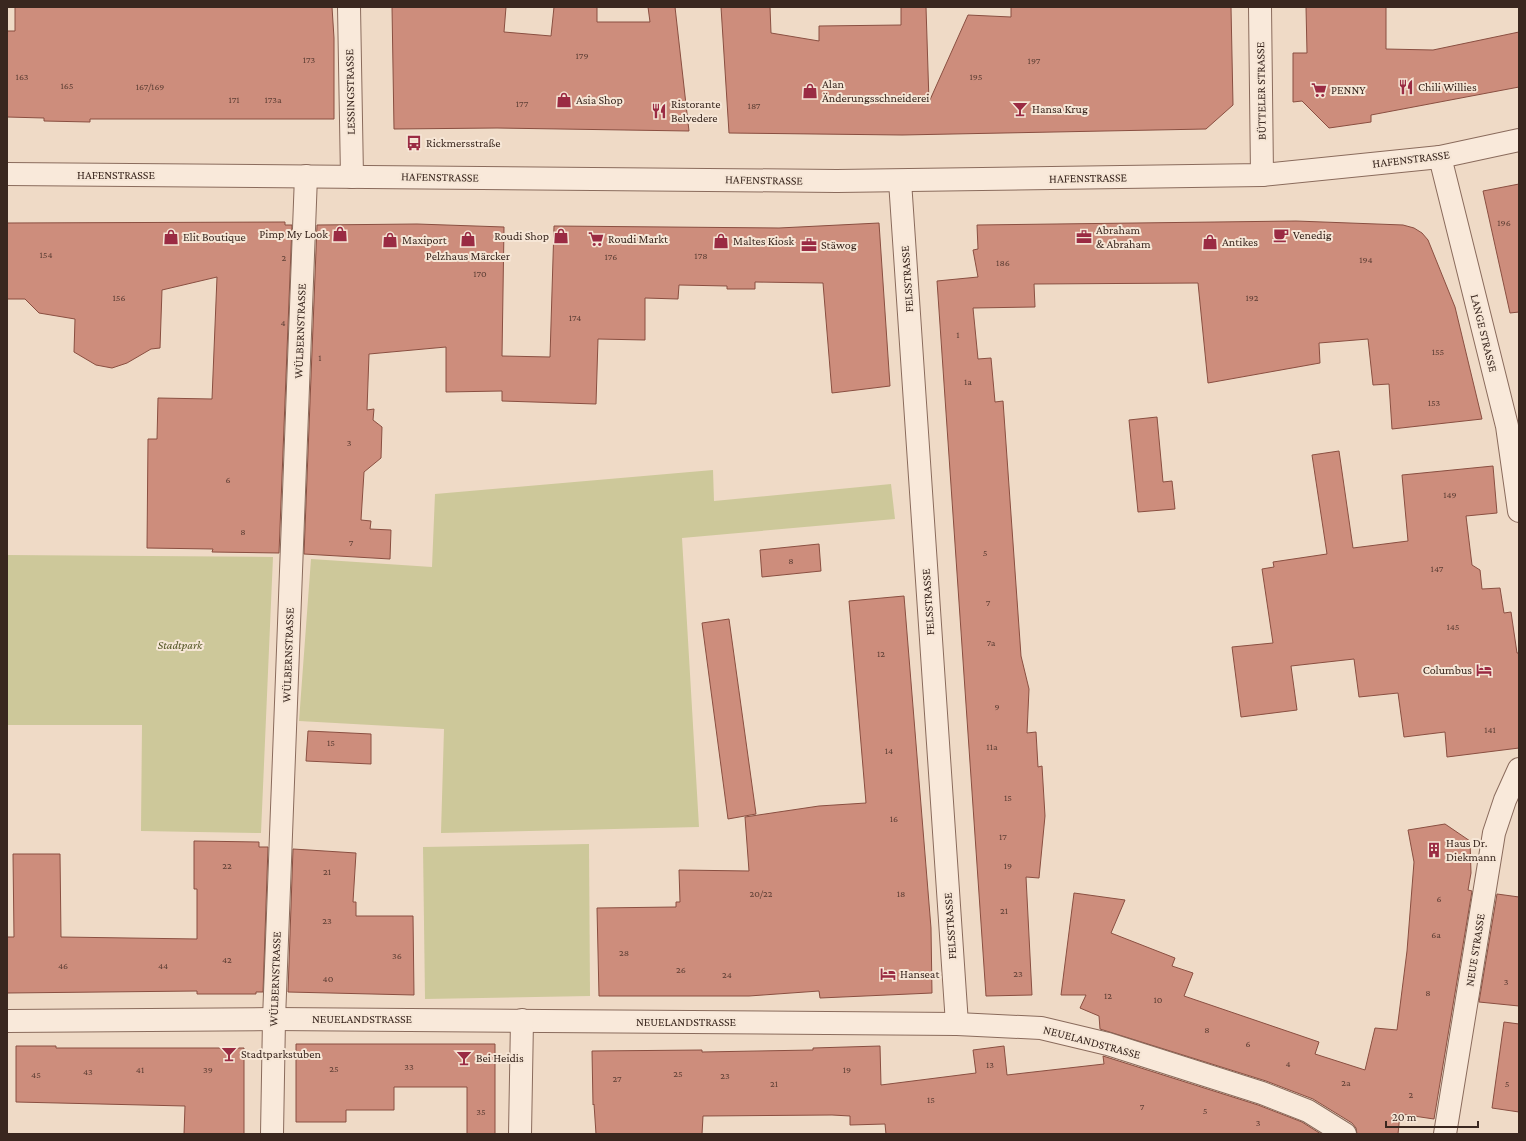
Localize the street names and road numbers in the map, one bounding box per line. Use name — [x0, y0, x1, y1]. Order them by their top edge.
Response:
street label: BÜTTELER STRASSE — [1253, 41, 1269, 140]
street label: LESSINGSTRASSE — [342, 49, 358, 135]
street label: HAFENSTRASSE — [1371, 147, 1451, 171]
street label: HAFENSTRASSE — [77, 168, 155, 182]
street label: HAFENSTRASSE — [401, 169, 480, 185]
street label: HAFENSTRASSE — [1049, 170, 1128, 186]
street label: HAFENSTRASSE — [725, 172, 804, 188]
street label: FELSSTRASSE — [898, 245, 916, 313]
street label: WÜLBERNSTRASSE — [291, 283, 309, 379]
street label: LANGE STRASSE — [1468, 293, 1501, 374]
street label: FELSSTRASSE — [919, 568, 937, 636]
street label: WÜLBERNSTRASSE — [279, 607, 297, 703]
street label: FELSSTRASSE — [941, 892, 959, 960]
street label: NEUE STRASSE — [1462, 912, 1488, 988]
street label: WÜLBERNSTRASSE — [266, 931, 284, 1027]
street label: NEUELANDSTRASSE — [312, 1012, 413, 1026]
street label: NEUELANDSTRASSE — [636, 1015, 737, 1029]
street label: NEUELANDSTRASSE — [1042, 1022, 1143, 1062]

